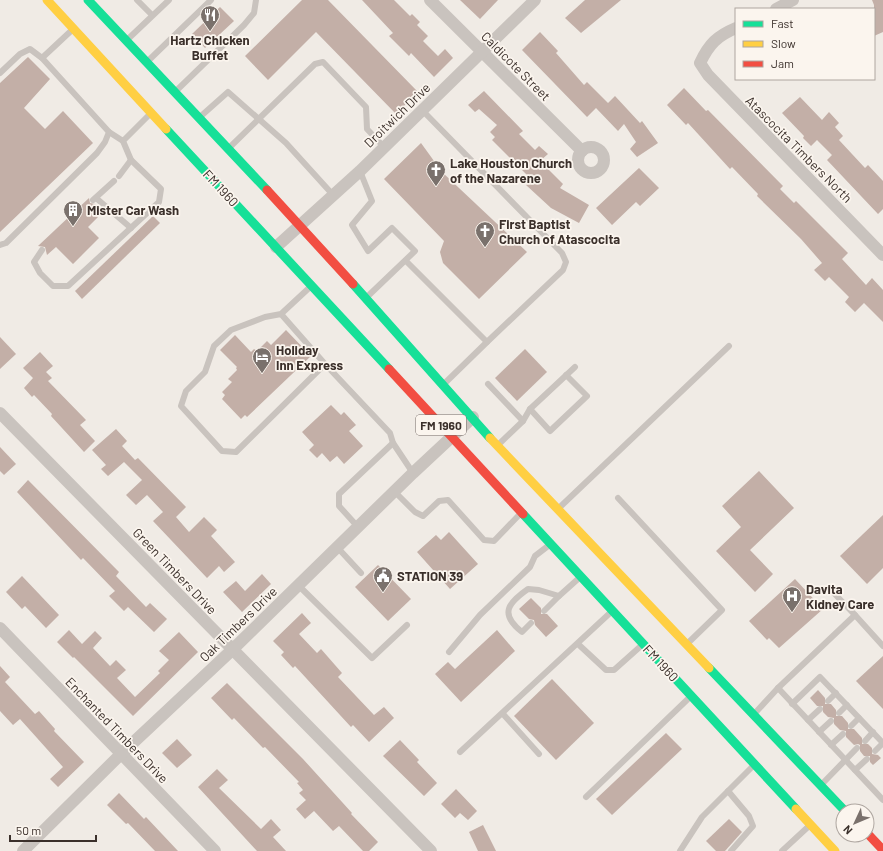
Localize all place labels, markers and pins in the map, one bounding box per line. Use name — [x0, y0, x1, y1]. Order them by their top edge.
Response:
restaurant icon: Hartz Chicken Buffet — [199, 4, 221, 32]
place label: Hartz Chicken Buffet — [170, 32, 250, 63]
place label: Lake Houston Church of the Nazarene — [450, 155, 572, 186]
church icon: Lake Houston Church of the Nazarene — [425, 159, 447, 187]
building icon: Mister Car Wash — [62, 199, 84, 227]
place label: Mister Car Wash — [87, 202, 179, 218]
place label: First Baptist Church of Atascocita — [499, 216, 620, 247]
church icon: First Baptist Church of Atascocita — [474, 220, 496, 248]
place label: Holiday Inn Express — [276, 342, 343, 373]
hotel icon: Holiday Inn Express — [251, 346, 273, 374]
public building icon: STATION 39 — [372, 565, 394, 593]
place label: STATION 39 — [397, 568, 463, 584]
place label: Davita Kidney Care — [806, 581, 874, 612]
hospital icon: Davita Kidney Care — [781, 585, 803, 613]

